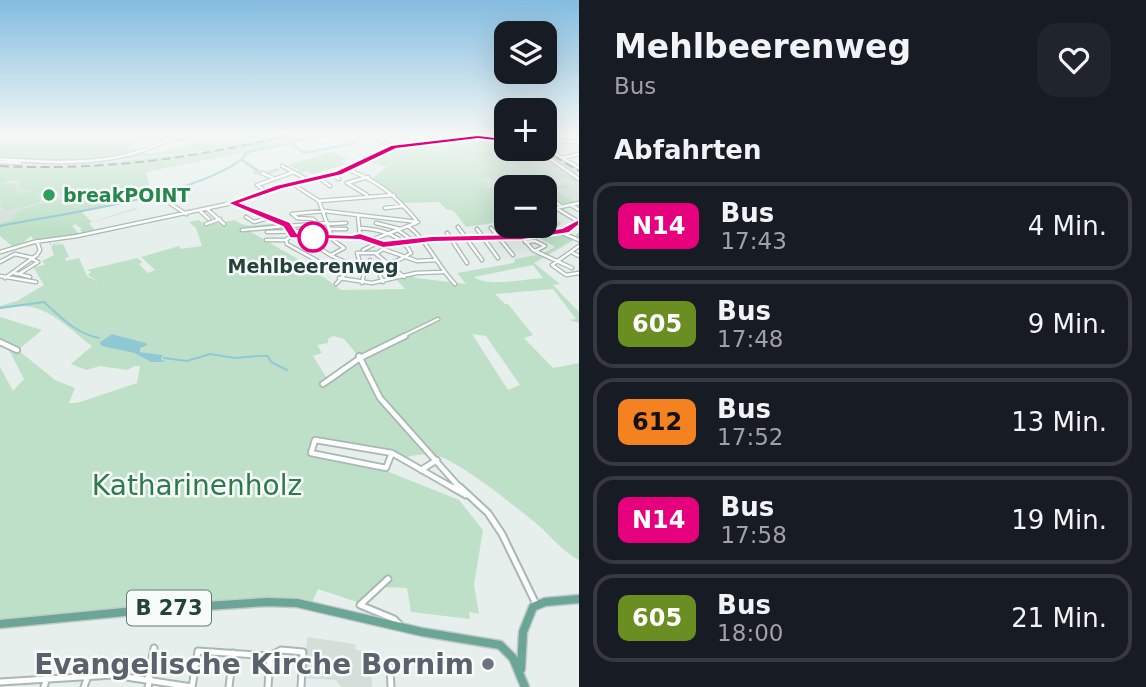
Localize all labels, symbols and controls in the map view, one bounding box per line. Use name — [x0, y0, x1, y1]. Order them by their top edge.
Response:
map controls — [494, 21, 557, 238]
button: layers — [494, 21, 557, 84]
button: heart — [1037, 23, 1111, 97]
text: Mehlbeerenweg — [614, 27, 911, 66]
text: Bus — [614, 73, 656, 99]
button: + — [494, 98, 557, 161]
text: Abfahrten — [614, 135, 762, 165]
button: − — [494, 175, 557, 238]
place label: breakPOINT — [63, 184, 190, 206]
marker: breakPOINT — [41, 187, 57, 203]
text: Bus — [720, 198, 774, 228]
text: 4 Min. — [1028, 211, 1107, 241]
text: N14 — [632, 212, 685, 240]
marker: Mehlbeerenweg — [298, 222, 328, 252]
text: 17:43 — [720, 228, 787, 254]
place label: Mehlbeerenweg — [227, 255, 399, 277]
text: Bus — [717, 296, 771, 326]
text: 9 Min. — [1028, 309, 1107, 339]
text: 605 — [632, 310, 682, 338]
text: 17:48 — [717, 326, 783, 352]
text: Bus — [717, 394, 771, 424]
text: 13 Min. — [1011, 407, 1107, 437]
text: 612 — [632, 408, 682, 436]
text: 17:52 — [717, 424, 783, 450]
park label: Katharinenholz — [92, 469, 302, 502]
text: Bus — [720, 492, 774, 522]
text: 19 Min. — [1011, 505, 1107, 535]
text: N14 — [632, 506, 685, 534]
text: 17:58 — [720, 522, 787, 548]
road number: B 273 — [127, 590, 211, 626]
text: Bus — [717, 590, 771, 620]
text: 21 Min. — [1011, 603, 1107, 633]
text: 605 — [632, 604, 682, 632]
text: 18:00 — [717, 620, 783, 646]
place label: Evangelische Kirche Bornim — [34, 648, 474, 681]
marker: Evangelische Kirche Bornim — [480, 656, 496, 672]

